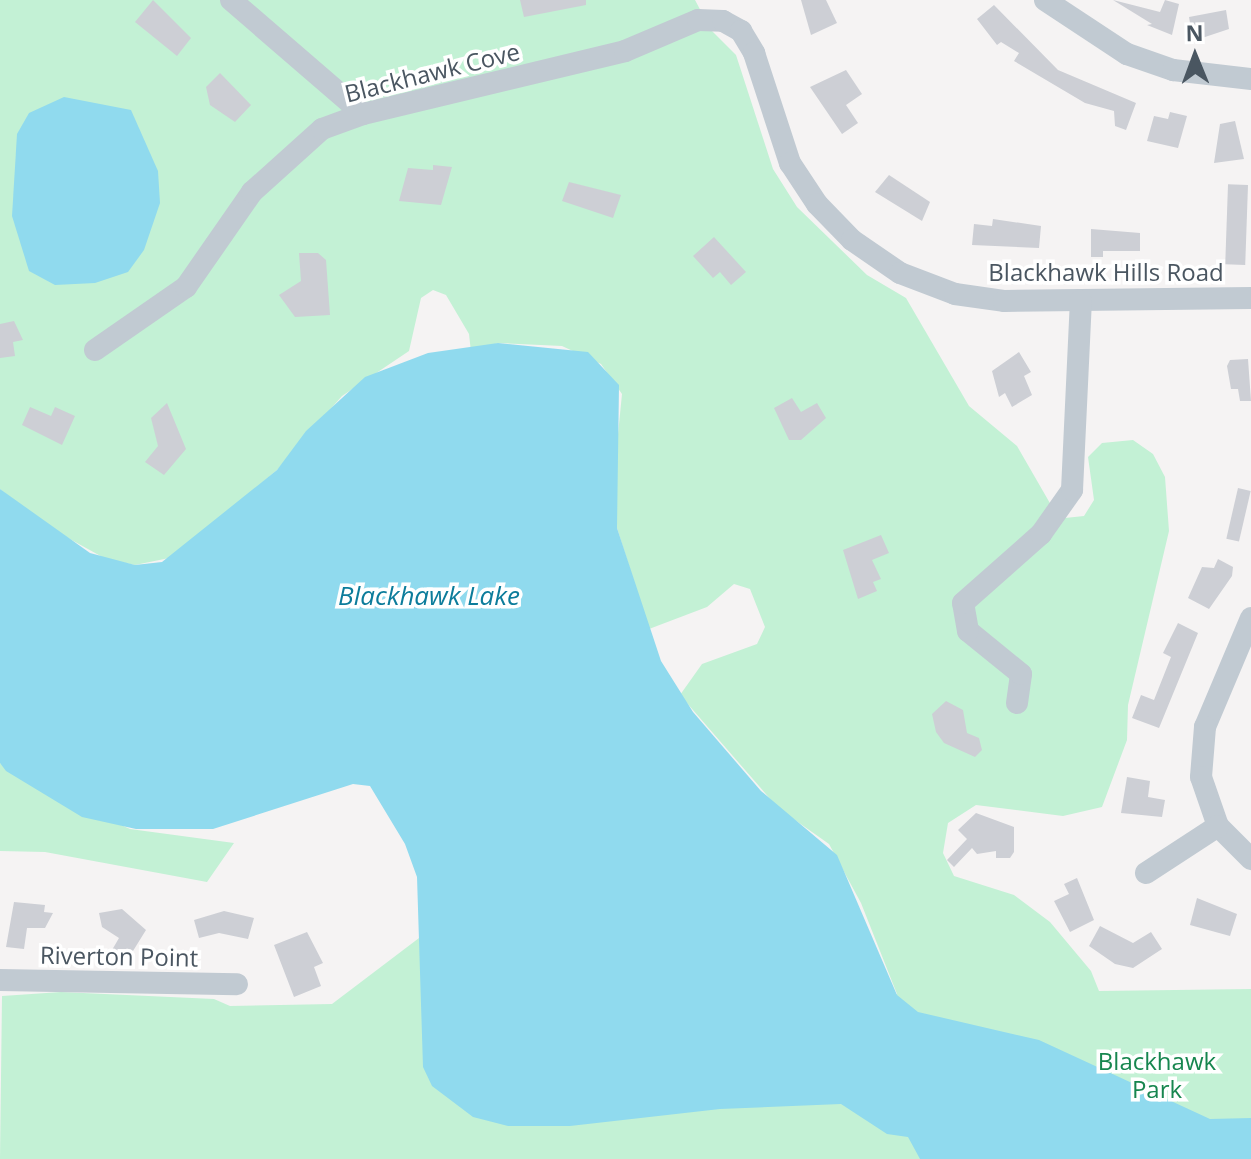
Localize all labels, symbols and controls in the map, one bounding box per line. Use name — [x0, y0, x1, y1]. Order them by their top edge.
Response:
north arrow — [1155, 16, 1235, 96]
text: N — [1185, 17, 1204, 47]
street label: Blackhawk Cove — [341, 36, 523, 108]
street label: Blackhawk Hills Road — [988, 258, 1224, 286]
water label: Blackhawk Lake — [338, 580, 520, 612]
street label: Riverton Point — [40, 940, 198, 972]
park label: Blackhawk Park — [1098, 1047, 1216, 1103]

